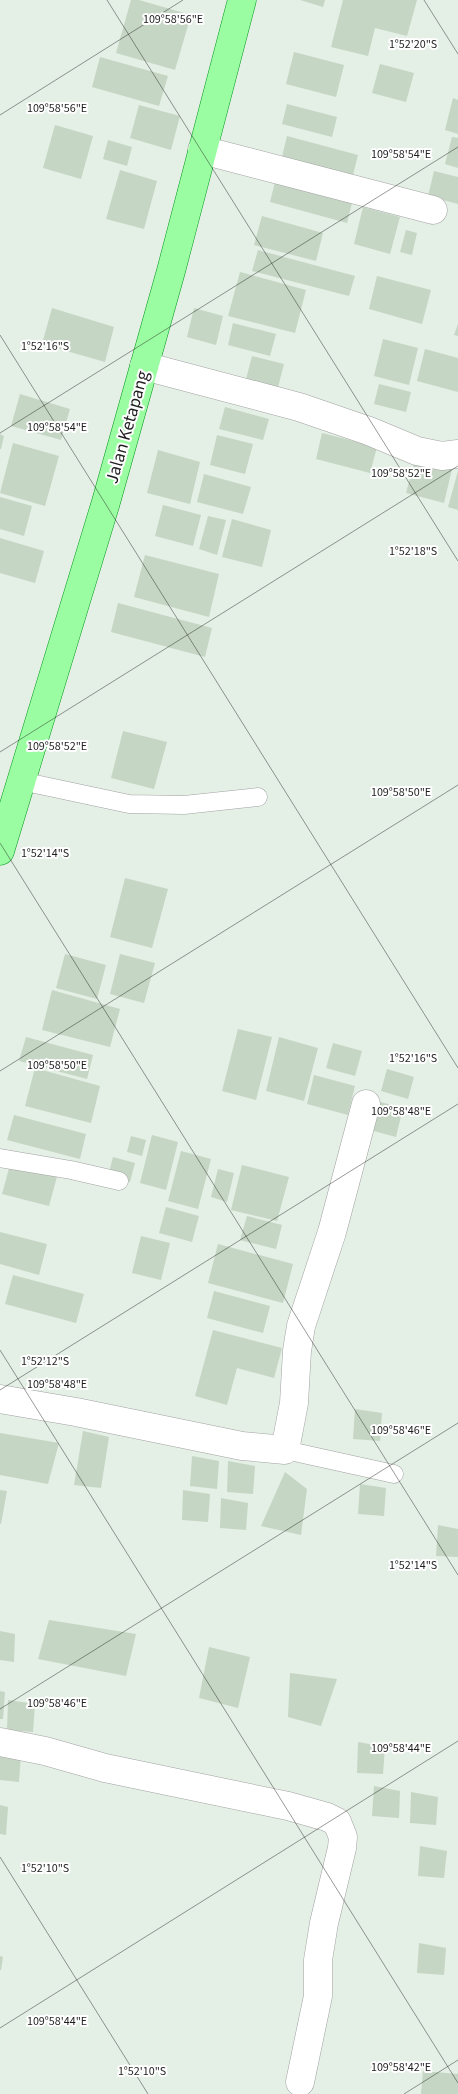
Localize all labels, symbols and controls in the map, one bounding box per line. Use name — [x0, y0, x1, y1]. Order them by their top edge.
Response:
text: 109°58'56"E — [143, 11, 203, 28]
text: 1°52'20"S — [389, 36, 437, 53]
text: 109°58'56"E — [27, 100, 87, 117]
text: 109°58'54"E — [371, 146, 431, 163]
text: 1°52'16"S — [21, 338, 69, 355]
street label: Jalan Ketapang — [99, 368, 156, 487]
text: 109°58'54"E — [27, 419, 87, 436]
text: 109°58'52"E — [371, 465, 431, 482]
text: 1°52'18"S — [389, 543, 437, 560]
text: 109°58'52"E — [27, 738, 87, 755]
text: 109°58'50"E — [371, 784, 431, 801]
text: 1°52'14"S — [21, 845, 69, 862]
text: 1°52'16"S — [389, 1050, 437, 1067]
text: 109°58'50"E — [27, 1057, 87, 1074]
text: 109°58'48"E — [371, 1103, 431, 1120]
text: 1°52'12"S — [21, 1353, 69, 1370]
text: 109°58'48"E — [27, 1376, 87, 1393]
text: 109°58'46"E — [371, 1422, 431, 1439]
text: 1°52'14"S — [389, 1557, 437, 1574]
text: 109°58'46"E — [27, 1695, 87, 1712]
text: 109°58'44"E — [371, 1740, 431, 1757]
text: 1°52'10"S — [21, 1860, 69, 1877]
text: 109°58'44"E — [27, 2013, 87, 2030]
text: 109°58'42"E — [371, 2059, 431, 2076]
text: 1°52'10"S — [118, 2063, 166, 2080]

